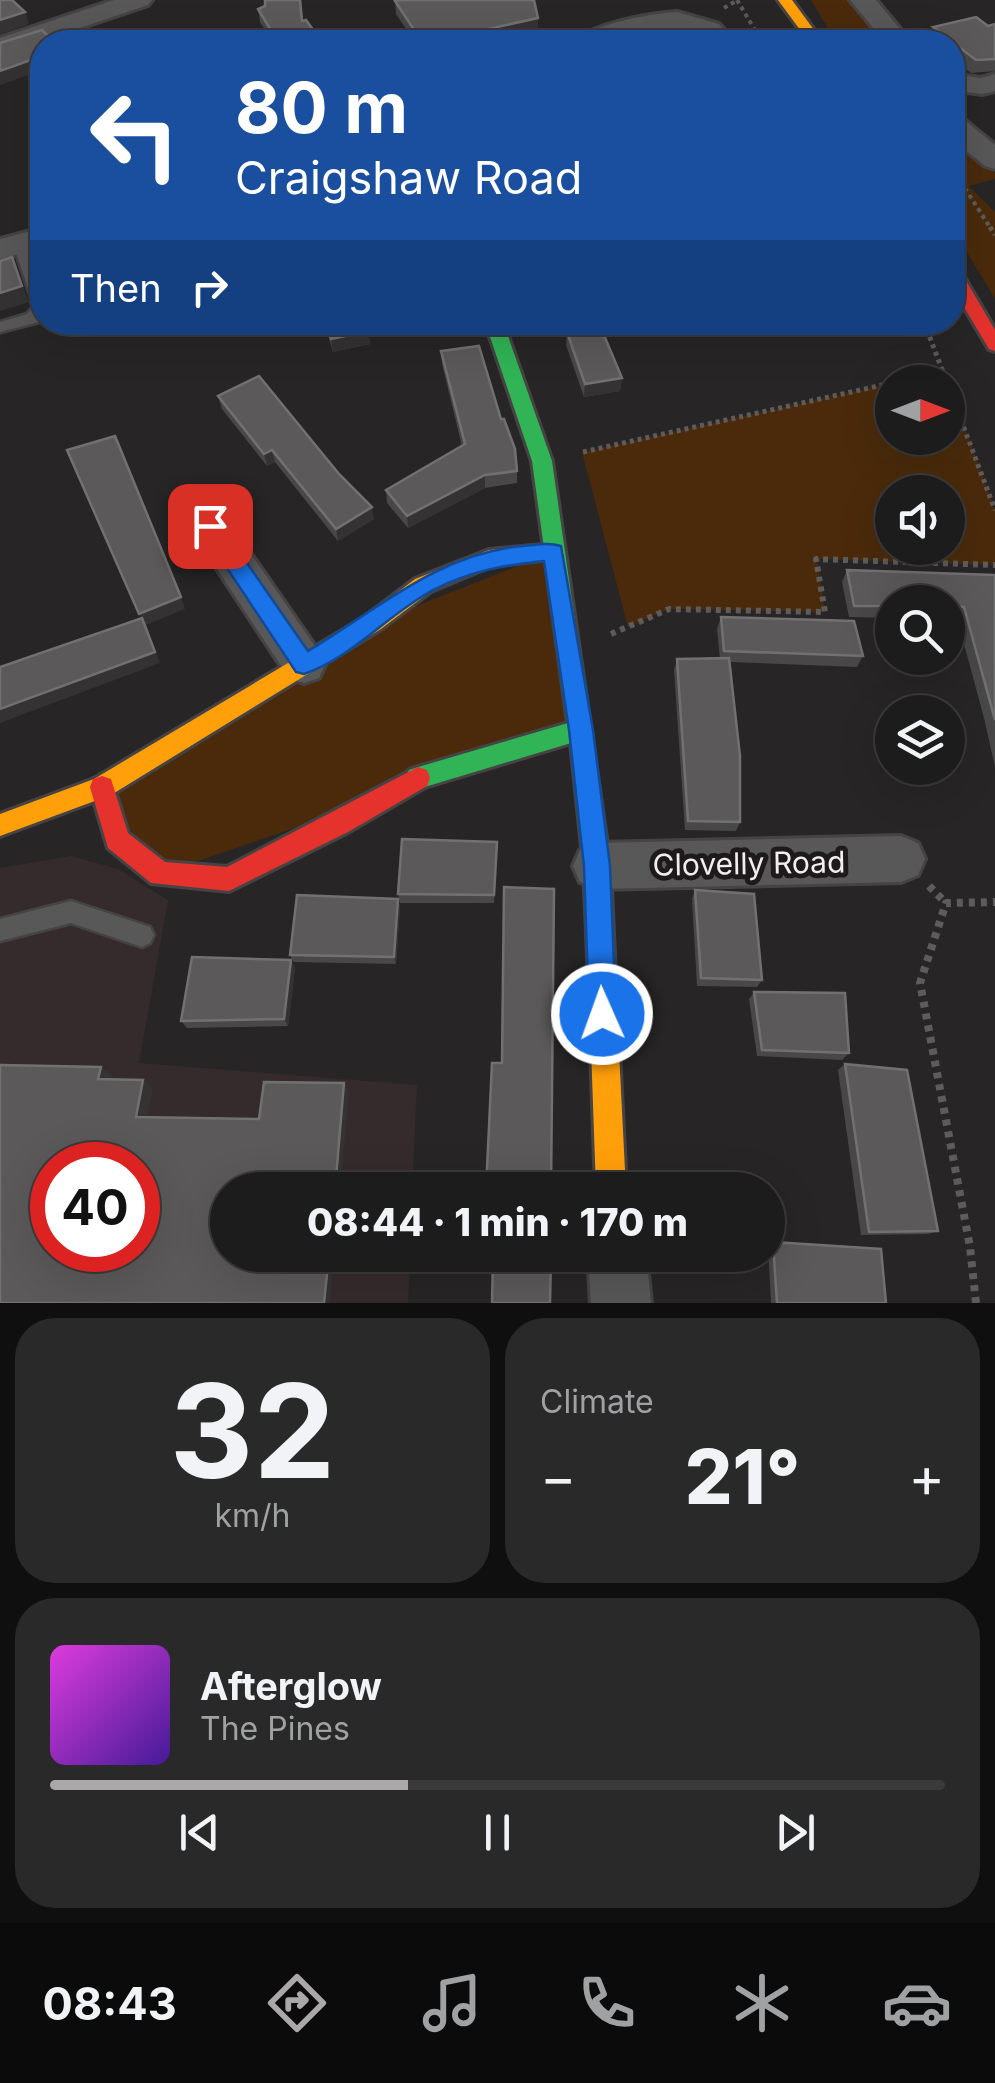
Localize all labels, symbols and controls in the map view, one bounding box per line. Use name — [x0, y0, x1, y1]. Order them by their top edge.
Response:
text: 80 m — [235, 65, 408, 150]
icon: left — [70, 70, 200, 200]
text: Craigshaw Road — [235, 150, 582, 205]
icon: right — [182, 260, 237, 315]
text: Then — [70, 265, 162, 311]
north arrow — [875, 365, 965, 455]
map controls — [875, 365, 965, 785]
button: sound — [875, 475, 965, 565]
pin — [168, 484, 253, 569]
icon: arrive — [183, 499, 238, 554]
button: search — [875, 585, 965, 675]
button: layers — [875, 695, 965, 785]
street label: Clovelly Road — [652, 843, 846, 883]
position arrow — [550, 962, 654, 1066]
speed limit sign: 40 — [30, 1142, 160, 1272]
text: 08:44 · 1 min · 170 m — [307, 1199, 688, 1245]
text: 32 — [170, 1352, 335, 1509]
text: Climate — [540, 1382, 654, 1421]
text: 21° — [685, 1431, 800, 1522]
text: − — [540, 1444, 576, 1510]
text: + — [909, 1444, 945, 1510]
text: km/h — [214, 1496, 291, 1535]
text: Afterglow — [200, 1663, 382, 1709]
text: The Pines — [200, 1709, 350, 1748]
icon: previous — [172, 1805, 227, 1860]
icon: pause — [470, 1805, 525, 1860]
icon: next — [768, 1805, 823, 1860]
icon: directions — [262, 1968, 332, 2038]
icon: music — [417, 1968, 487, 2038]
icon: phone — [572, 1968, 642, 2038]
icon: climate — [727, 1968, 797, 2038]
icon: car — [882, 1968, 952, 2038]
text: 08:43 — [43, 1976, 177, 2031]

